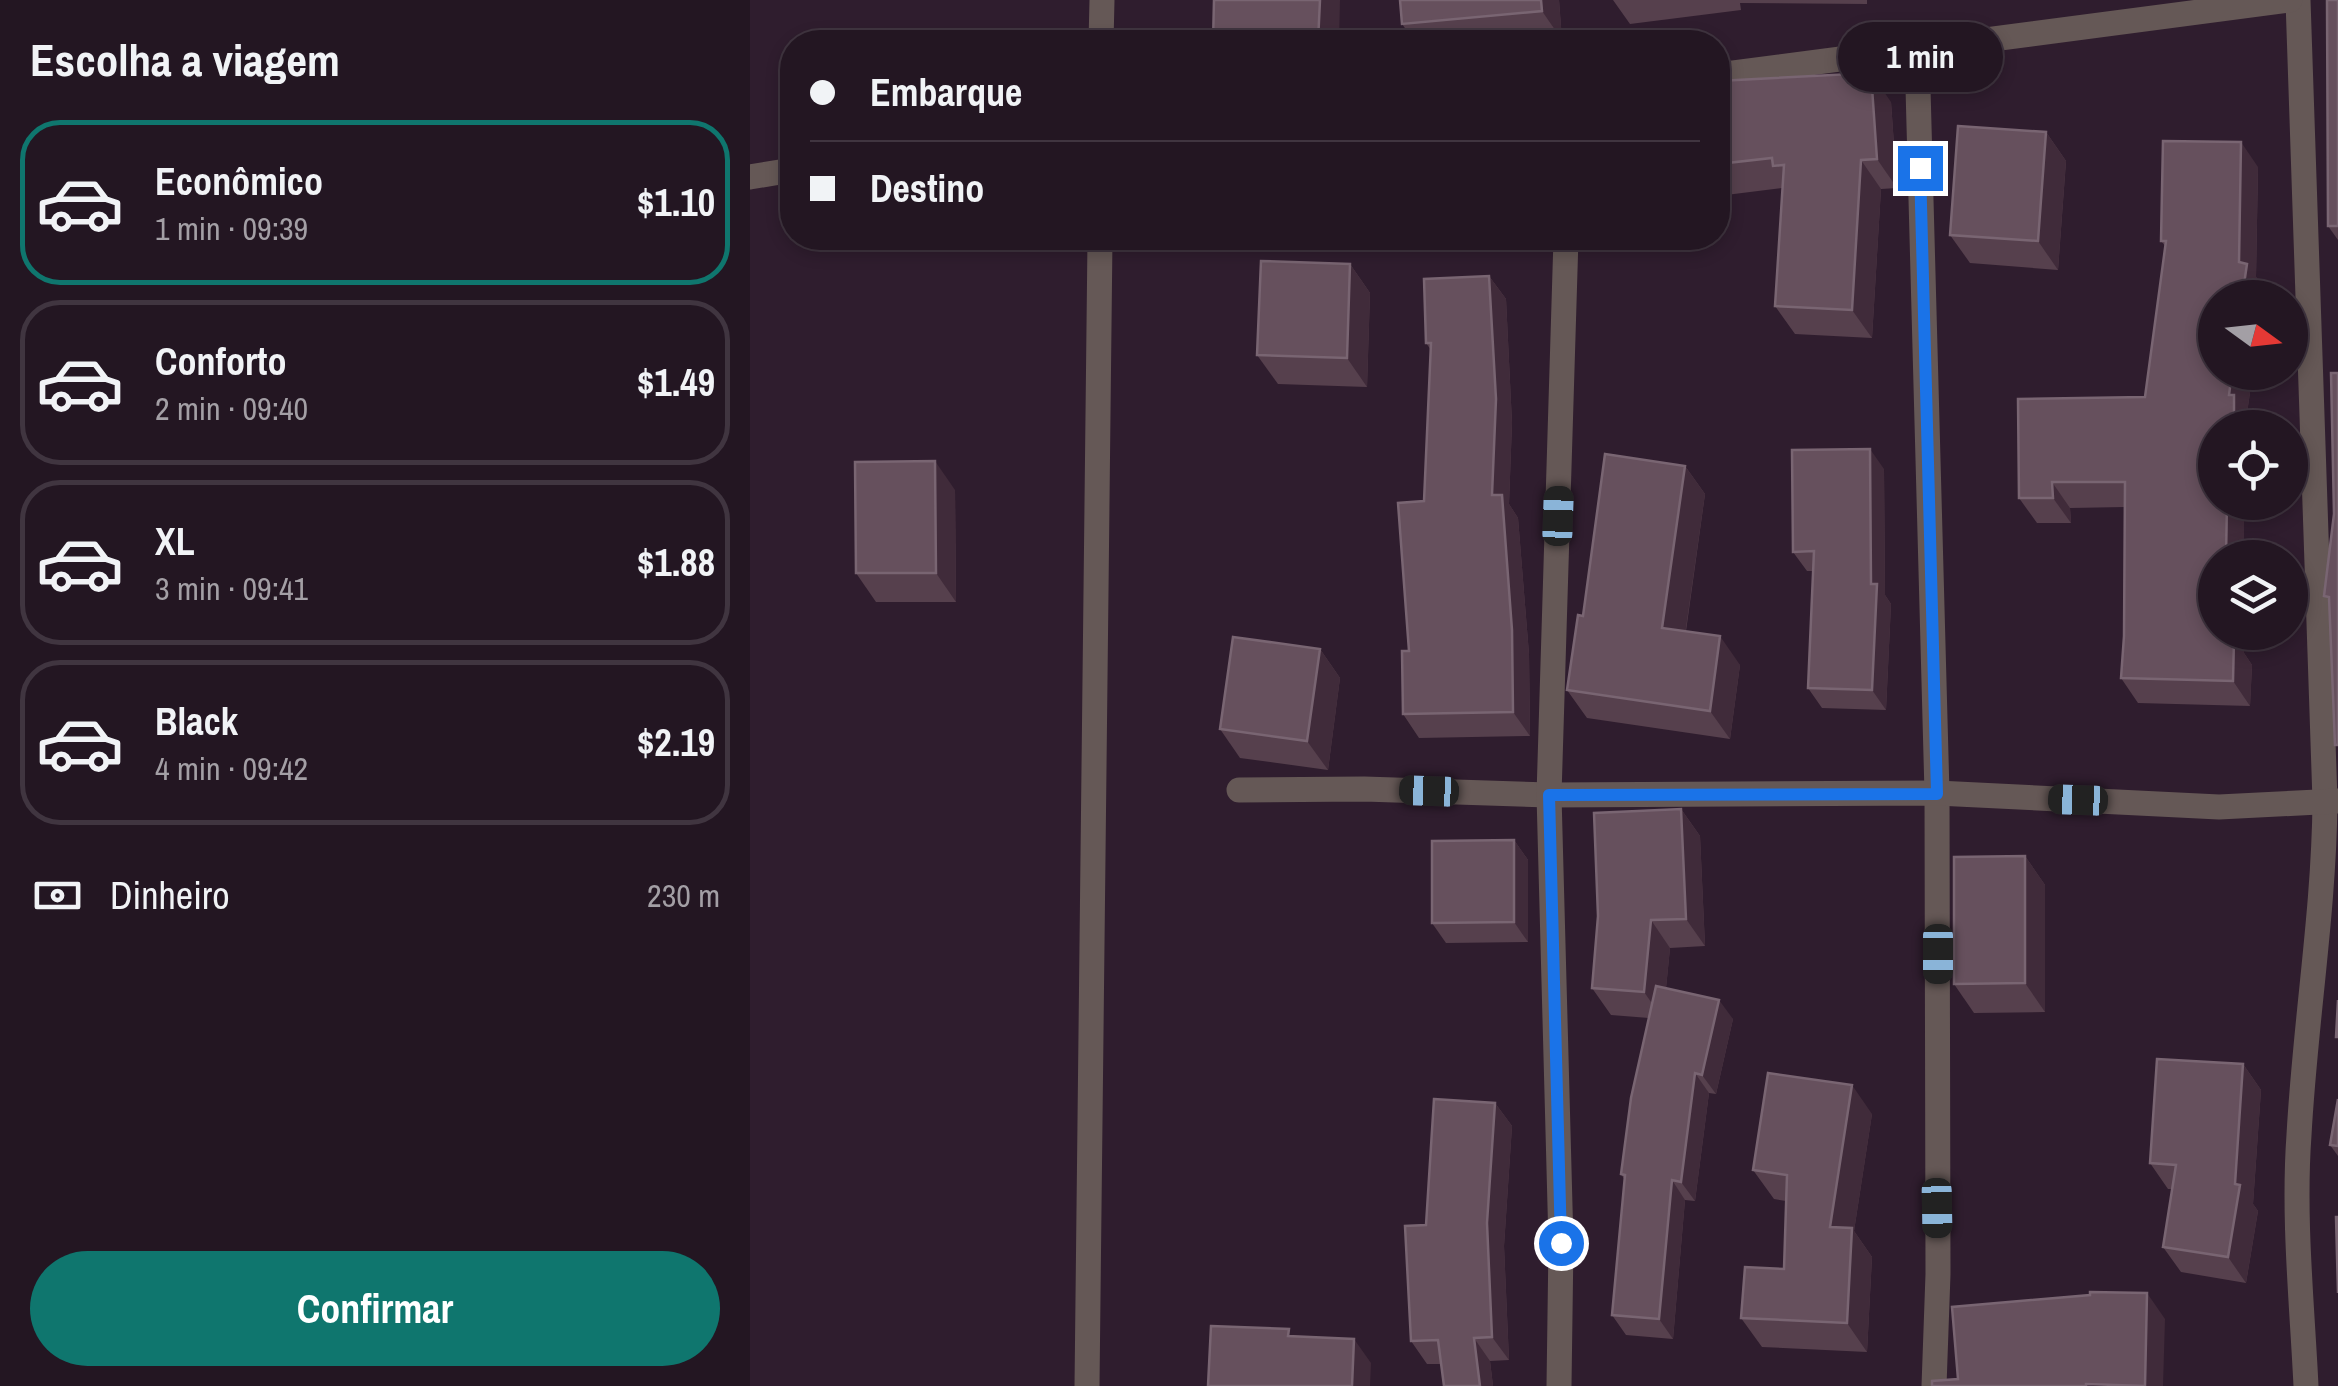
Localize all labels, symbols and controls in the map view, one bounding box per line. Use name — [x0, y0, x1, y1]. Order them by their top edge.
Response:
callout: 1 min — [1838, 23, 2002, 93]
text: Escolha a viagem — [30, 29, 340, 90]
text: 1 min — [1886, 35, 1955, 78]
text: Embarque — [870, 67, 1022, 118]
route end — [1898, 146, 1943, 191]
text: Econômico — [155, 156, 323, 207]
icon: car — [35, 158, 125, 248]
text: Destino — [870, 163, 984, 214]
text: $1.10 — [637, 177, 715, 228]
text: 1 min · 09:39 — [155, 207, 308, 250]
north arrow — [2198, 280, 2308, 390]
map controls — [2198, 280, 2308, 650]
text: Conforto — [155, 336, 287, 387]
icon: car — [35, 338, 125, 428]
text: $1.49 — [637, 357, 715, 408]
text: 2 min · 09:40 — [155, 387, 308, 430]
button: locate — [2198, 410, 2308, 520]
car — [1542, 485, 1574, 547]
text: XL — [155, 516, 195, 567]
icon: car — [35, 518, 125, 608]
text: $1.88 — [637, 537, 715, 588]
button: layers — [2198, 540, 2308, 650]
text: 3 min · 09:41 — [155, 567, 308, 610]
text: Black — [155, 696, 238, 747]
icon: car — [35, 698, 125, 788]
text: $2.19 — [637, 717, 715, 768]
text: 4 min · 09:42 — [155, 747, 308, 790]
car — [1398, 775, 1460, 807]
car — [2047, 784, 2109, 816]
icon: cash — [30, 868, 85, 923]
text: Dinheiro — [110, 870, 230, 921]
text: 230 m — [647, 874, 720, 917]
car — [1923, 924, 1953, 984]
car — [1921, 1178, 1953, 1238]
route start — [1539, 1221, 1584, 1266]
button: Confirmar — [30, 1251, 720, 1366]

